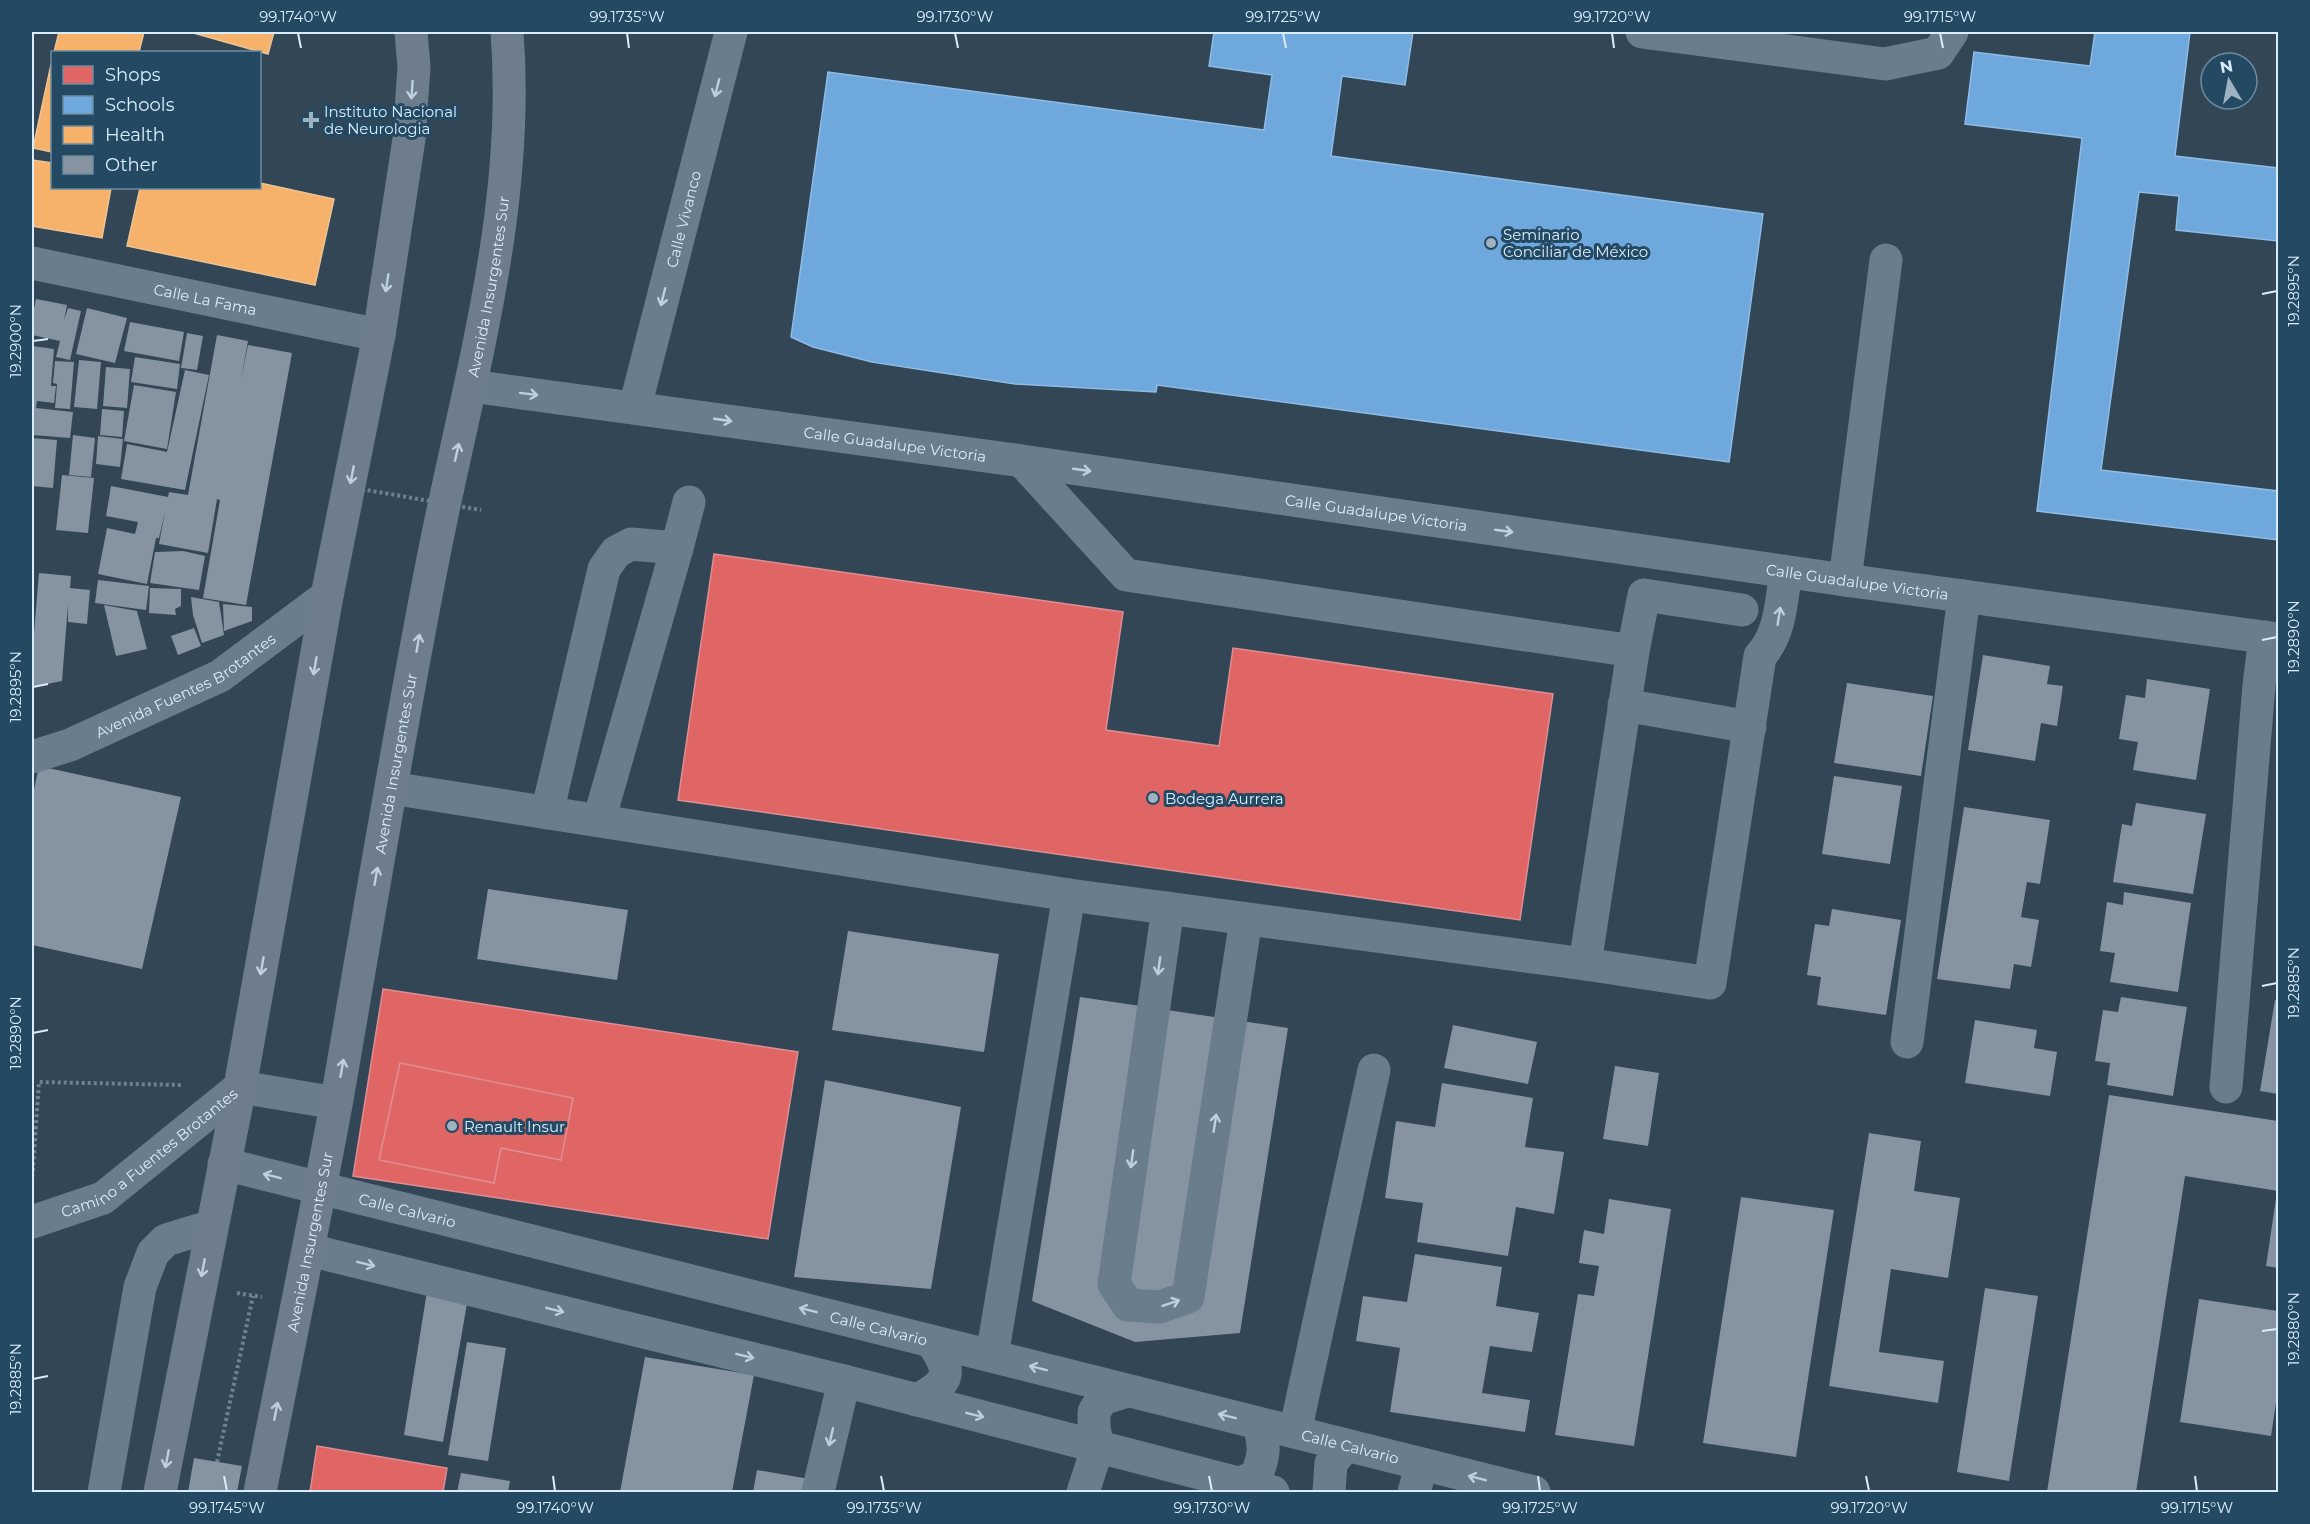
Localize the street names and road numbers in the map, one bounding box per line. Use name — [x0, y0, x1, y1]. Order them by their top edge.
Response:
street label: Calle Vivanco — [662, 169, 705, 270]
street label: Avenida Insurgentes Sur — [463, 195, 513, 379]
street label: Calle La Fama — [152, 279, 259, 319]
street label: Calle Guadalupe Victoria — [803, 422, 988, 466]
street label: Calle Guadalupe Victoria — [1284, 490, 1469, 535]
street label: Calle Guadalupe Victoria — [1765, 559, 1950, 604]
street label: Avenida Fuentes Brotantes — [92, 629, 279, 742]
street label: Avenida Insurgentes Sur — [370, 672, 421, 855]
street label: Camino a Fuentes Brotantes — [58, 1084, 241, 1221]
street label: Avenida Insurgentes Sur — [282, 1150, 336, 1334]
street label: Calle Calvario — [357, 1189, 458, 1231]
street label: Calle Calvario — [828, 1307, 930, 1349]
street label: Calle Calvario — [1299, 1425, 1401, 1467]

